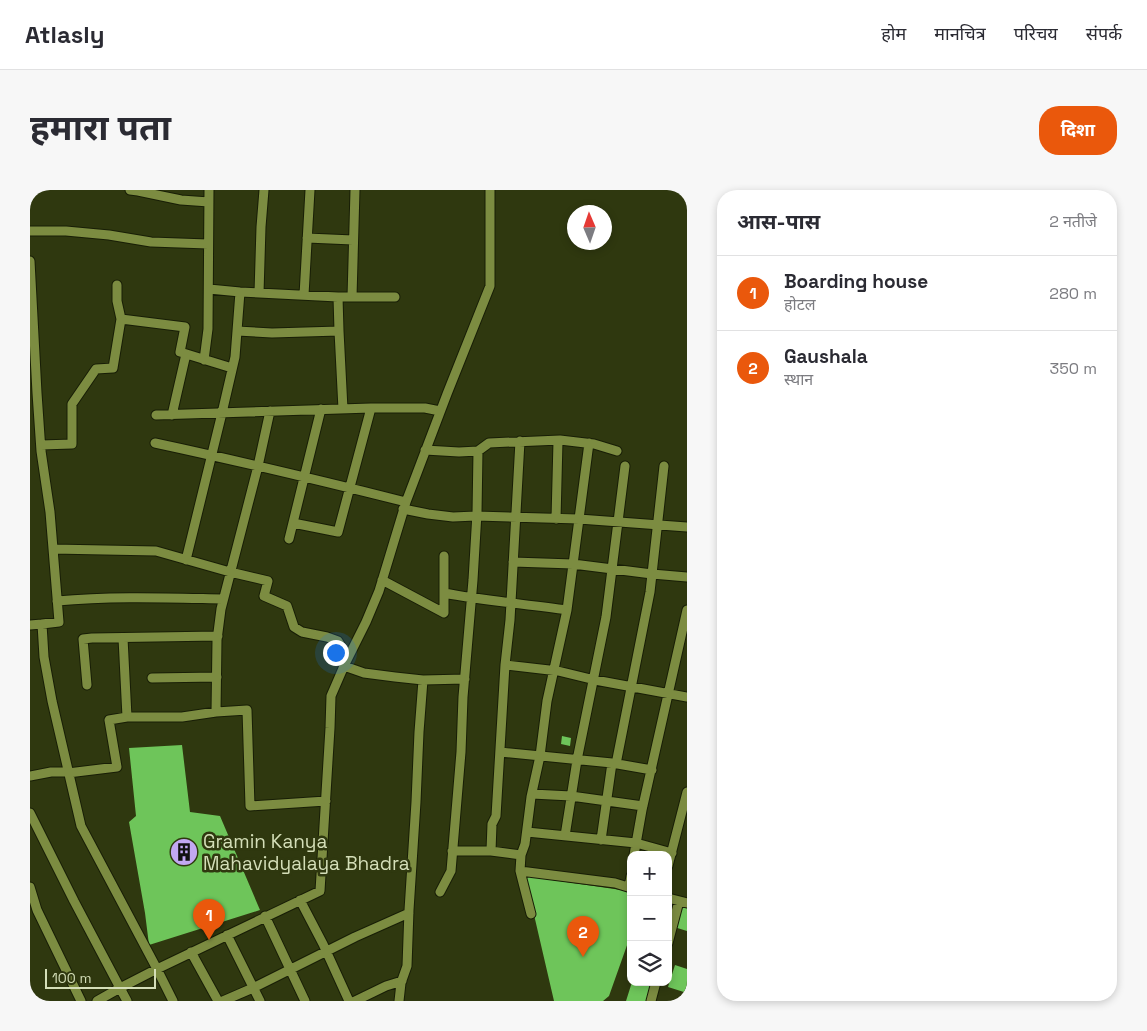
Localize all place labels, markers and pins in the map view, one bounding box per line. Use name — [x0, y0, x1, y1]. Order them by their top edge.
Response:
place label: Gramin Kanya Mahavidyalaya Bhadra — [203, 829, 410, 876]
building icon: Gramin Kanya Mahavidyalaya Bhadra — [169, 837, 199, 867]
pin: 1 — [193, 899, 225, 940]
pin: 2 — [567, 916, 599, 957]

